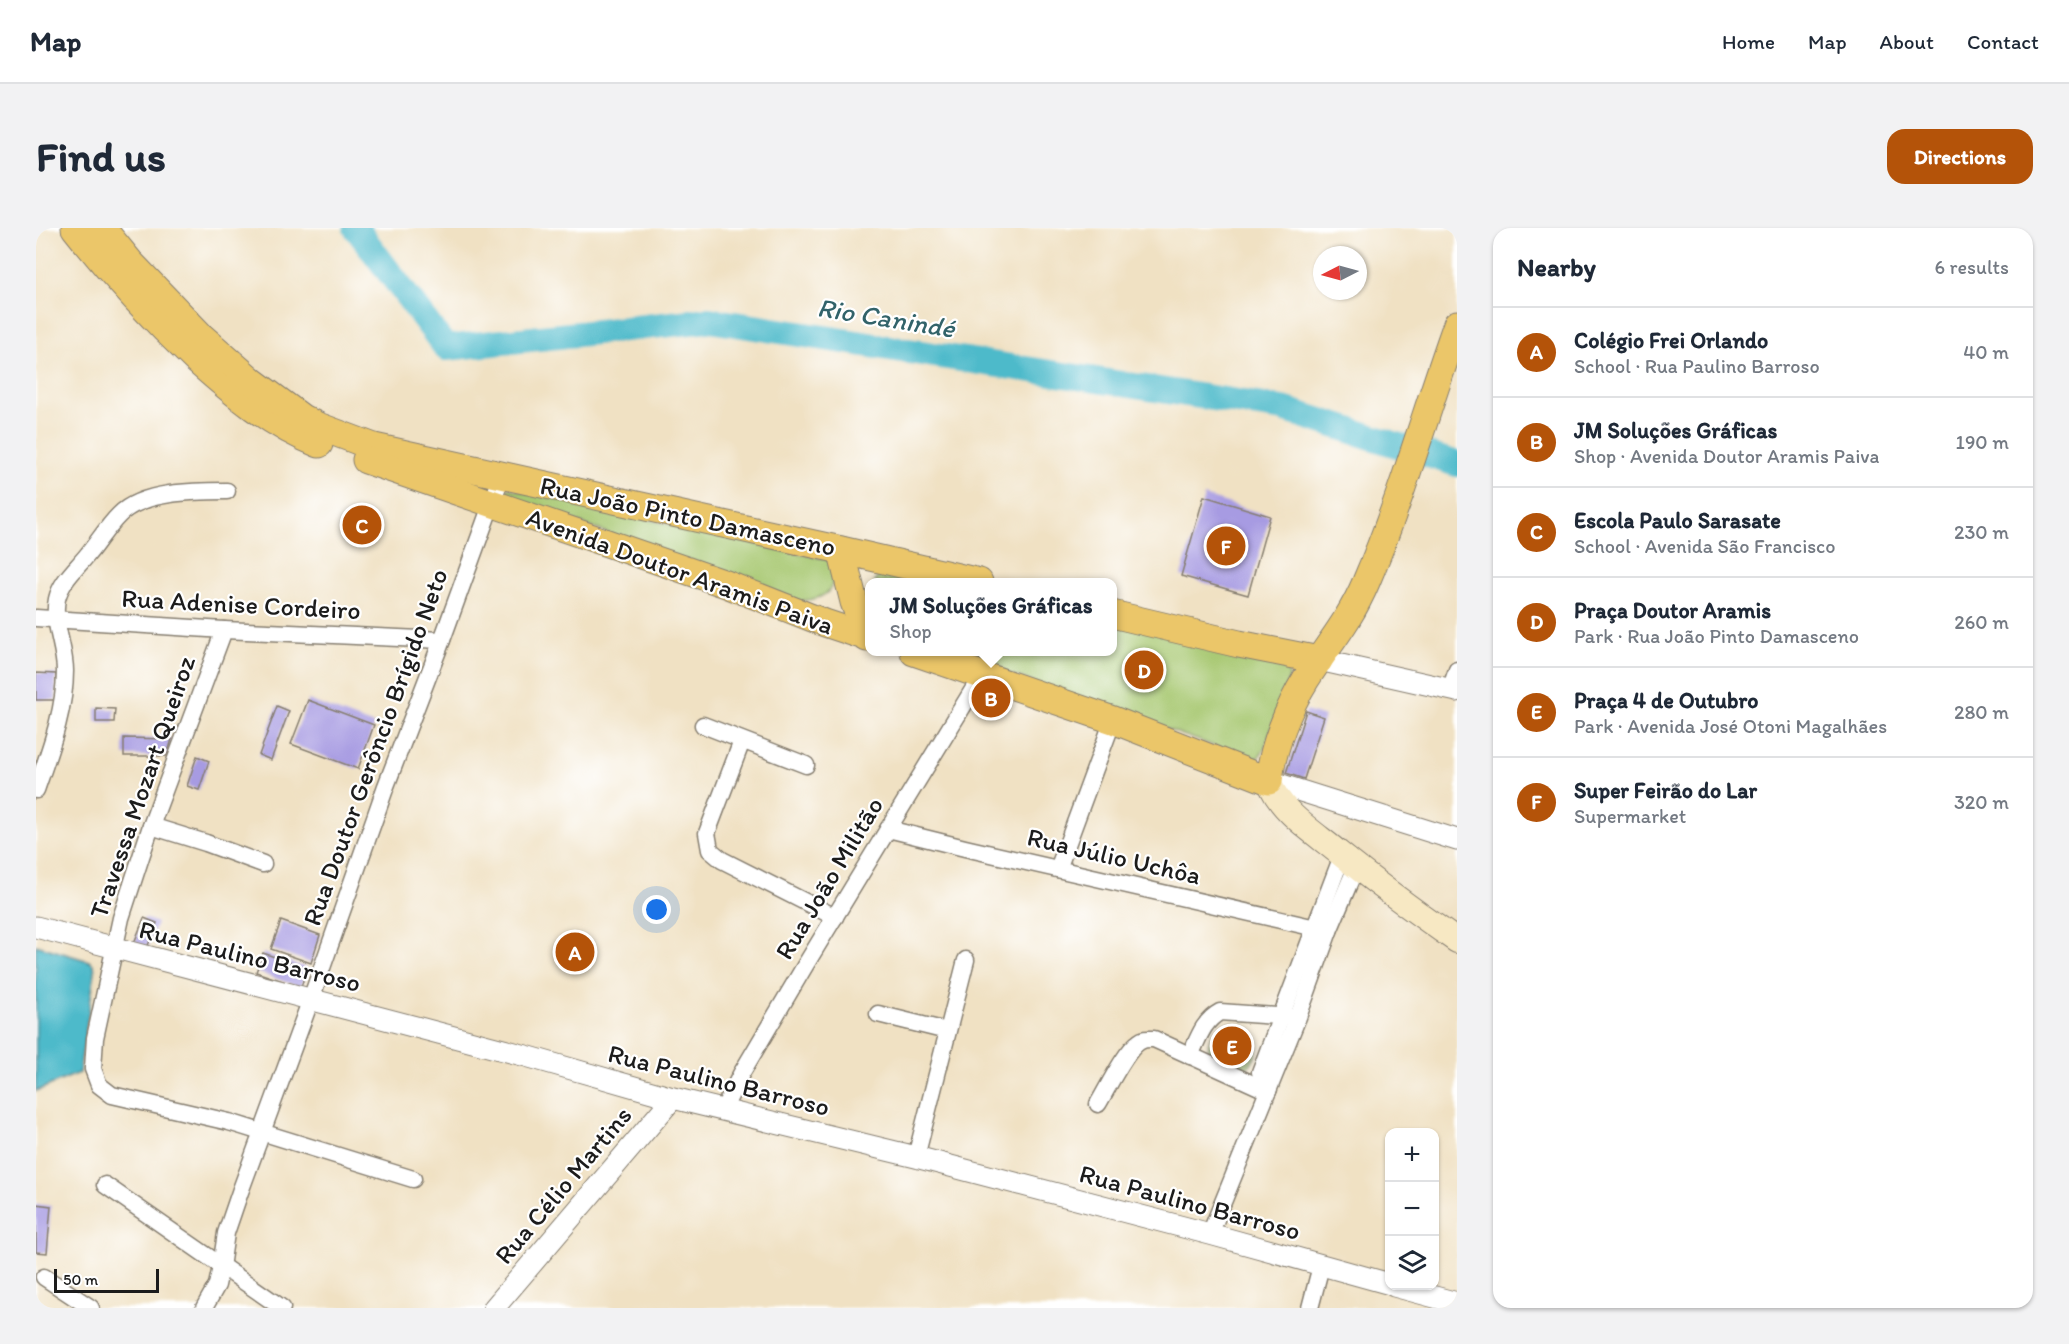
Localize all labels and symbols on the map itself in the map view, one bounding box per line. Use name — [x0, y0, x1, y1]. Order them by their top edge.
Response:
north arrow — [1313, 246, 1367, 300]
water label: Rio Canindé — [815, 290, 958, 345]
street label: Rua João Pinto Damasceno — [537, 469, 839, 563]
street label: Avenida Doutor Aramis Paiva — [522, 500, 838, 642]
pin: C — [342, 502, 382, 548]
pin: F — [1206, 524, 1246, 568]
street label: Rua Doutor Gerôncio Brígido Neto — [295, 564, 455, 930]
street label: Rua Adenise Cordeiro — [121, 582, 361, 626]
pin: D — [1124, 648, 1164, 692]
street label: Travessa Mozart Queiroz — [82, 652, 202, 922]
pin: B — [972, 676, 1010, 720]
street label: Rua João Militão — [768, 791, 890, 965]
street label: Rua Júlio Uchôa — [1024, 820, 1204, 892]
your location — [642, 895, 671, 924]
street label: Rua Paulino Barroso — [136, 913, 364, 999]
pin: A — [556, 930, 594, 974]
pin: E — [1212, 1024, 1252, 1068]
street label: Rua Paulino Barroso — [605, 1037, 833, 1123]
street label: Rua Célio Martins — [488, 1099, 638, 1271]
street label: Rua Paulino Barroso — [1076, 1157, 1304, 1247]
scale bar — [54, 1266, 159, 1294]

